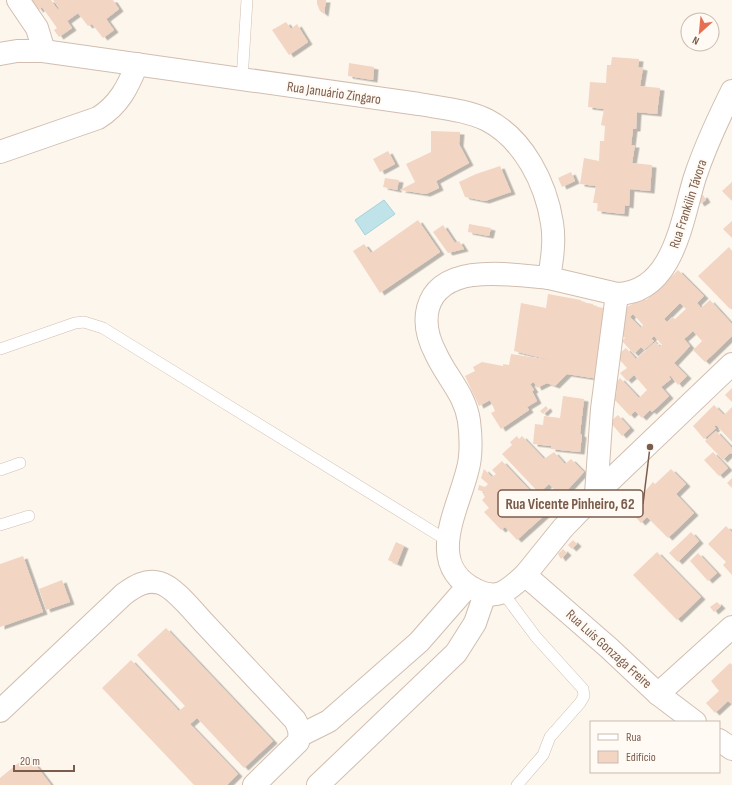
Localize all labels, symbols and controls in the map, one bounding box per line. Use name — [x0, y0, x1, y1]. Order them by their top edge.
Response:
north arrow — [680, 12, 720, 52]
text: N — [690, 33, 701, 48]
street label: Rua Januário Zingaro — [286, 78, 382, 108]
street label: Rua Frankilin Távora — [666, 157, 710, 251]
callout: Rua Vicente Pinheiro, 62 — [498, 490, 643, 517]
text: Rua Vicente Pinheiro, 62 — [506, 495, 634, 514]
street label: Rua Luis Gonzaga Freire — [563, 606, 655, 692]
legend — [590, 721, 720, 773]
text: Rua — [626, 730, 642, 745]
scale bar — [14, 747, 74, 773]
text: Edifício — [626, 750, 656, 765]
text: 20 m — [20, 754, 40, 769]

